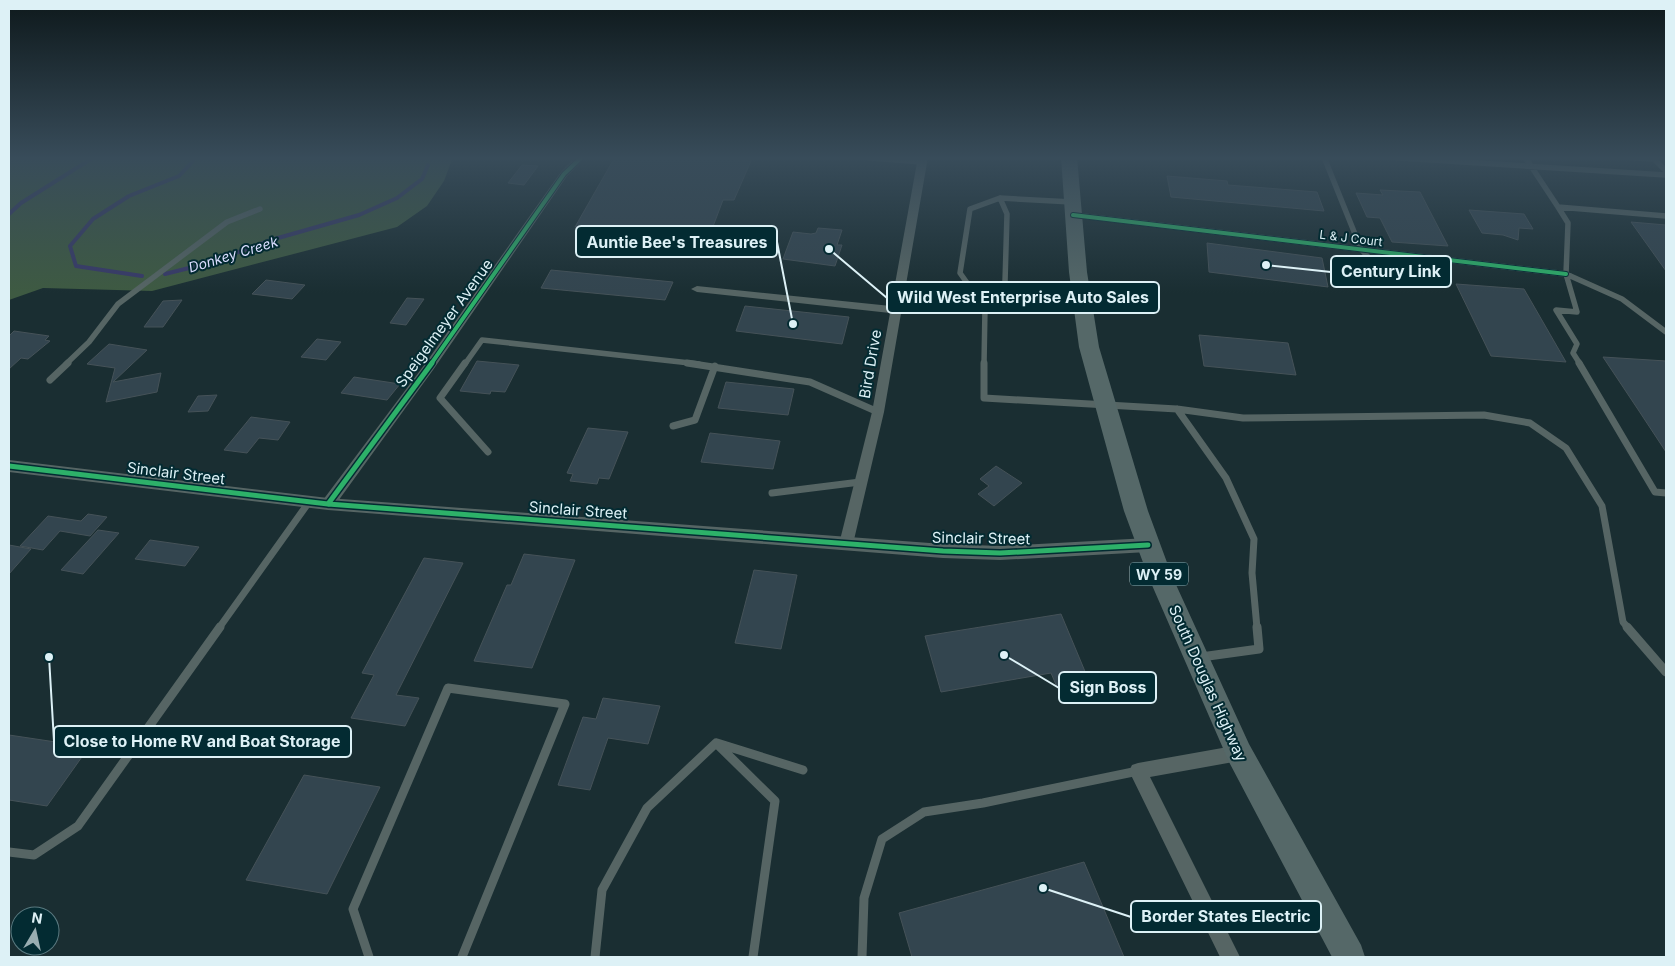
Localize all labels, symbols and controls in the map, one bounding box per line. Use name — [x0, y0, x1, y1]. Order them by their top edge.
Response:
callout: Auntie Bee's Treasures — [576, 226, 777, 257]
street label: L & J Court — [1319, 227, 1383, 249]
water label: Donkey Creek — [186, 232, 280, 276]
text: Auntie Bee's Treasures — [586, 232, 768, 252]
street label: Speigelmeyer Avenue — [391, 255, 497, 391]
callout: Century Link — [1331, 256, 1451, 287]
text: Century Link — [1341, 261, 1442, 281]
callout: Wild West Enterprise Auto Sales — [887, 282, 1159, 313]
text: Wild West Enterprise Auto Sales — [897, 287, 1149, 307]
street label: Bird Drive — [855, 328, 885, 400]
street label: Sinclair Street — [126, 458, 226, 488]
street label: Sinclair Street — [528, 497, 628, 523]
street label: Sinclair Street — [932, 528, 1031, 548]
road number: WY 59 — [1130, 562, 1188, 586]
street label: South Douglas Highway — [1165, 602, 1251, 765]
callout: Sign Boss — [1059, 672, 1156, 703]
text: Sign Boss — [1070, 677, 1147, 697]
callout: Close to Home RV and Boat Storage — [54, 726, 351, 757]
text: Close to Home RV and Boat Storage — [63, 731, 341, 751]
callout: Border States Electric — [1131, 901, 1321, 932]
north arrow — [10, 906, 60, 956]
text: Border States Electric — [1141, 906, 1311, 926]
text: N — [31, 908, 44, 927]

